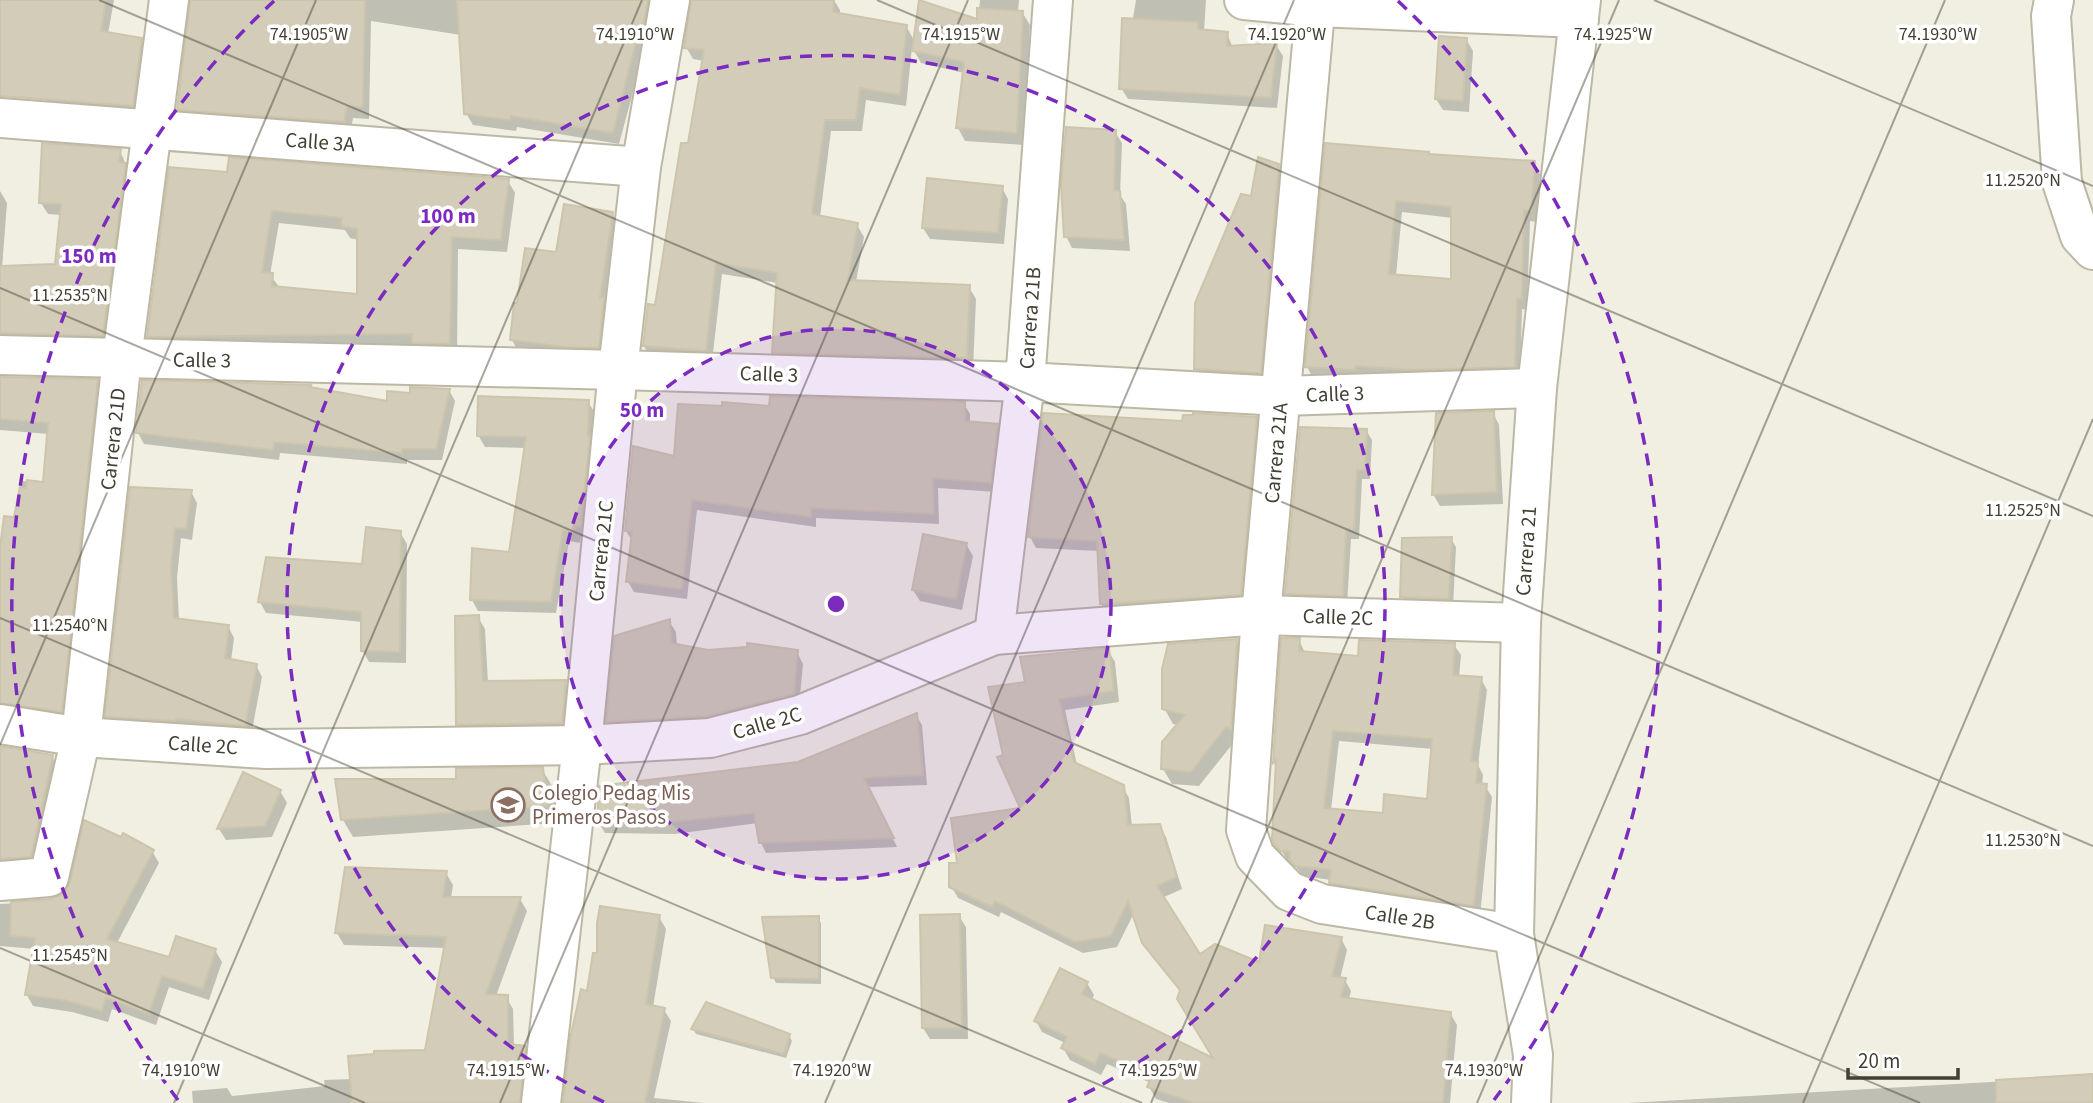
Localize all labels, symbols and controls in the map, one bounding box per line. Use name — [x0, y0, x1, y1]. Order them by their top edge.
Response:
text: 74.1905°W — [270, 22, 348, 47]
text: 74.1910°W — [596, 22, 674, 47]
text: 74.1915°W — [922, 22, 1000, 47]
text: 74.1920°W — [1248, 22, 1326, 47]
text: 74.1925°W — [1574, 22, 1652, 47]
text: 74.1930°W — [1899, 22, 1977, 47]
street label: Calle 3A — [284, 125, 356, 159]
text: 11.2520°N — [1985, 168, 2061, 193]
text: 100 m — [420, 201, 476, 231]
text: 150 m — [61, 241, 117, 271]
street label: Carrera 21B — [1011, 266, 1049, 370]
text: 11.2535°N — [32, 283, 108, 308]
street label: Calle 3 — [173, 344, 231, 376]
street label: Calle 3 — [739, 358, 799, 390]
street label: Calle 3 — [1305, 378, 1365, 410]
street label: Carrera 21D — [93, 386, 133, 492]
text: 50 m — [620, 395, 664, 425]
street label: Carrera 21A — [1257, 401, 1295, 505]
text: 11.2525°N — [1985, 498, 2061, 523]
street label: Carrera 21C — [581, 499, 621, 603]
street label: Carrera 21 — [1508, 505, 1544, 597]
centre of rings — [824, 592, 848, 616]
street label: Calle 2C — [1302, 601, 1374, 633]
text: 11.2540°N — [32, 613, 108, 638]
street label: Calle 2C — [729, 699, 805, 747]
street label: Calle 2C — [167, 728, 239, 762]
place label: Colegio Pedag Mis Primeros Pasos — [532, 778, 691, 832]
school or university icon: Colegio Pedag Mis Primeros Pasos — [489, 786, 527, 824]
text: 11.2530°N — [1985, 828, 2061, 853]
street label: Calle 2B — [1363, 897, 1437, 937]
text: 11.2545°N — [32, 943, 108, 968]
scale bar — [1848, 1036, 1958, 1080]
text: 20 m — [1858, 1046, 1900, 1076]
text: 74.1910°W — [142, 1058, 220, 1083]
text: 74.1915°W — [467, 1058, 545, 1083]
text: 74.1920°W — [793, 1058, 871, 1083]
text: 74.1925°W — [1119, 1058, 1197, 1083]
text: 74.1930°W — [1445, 1058, 1523, 1083]

